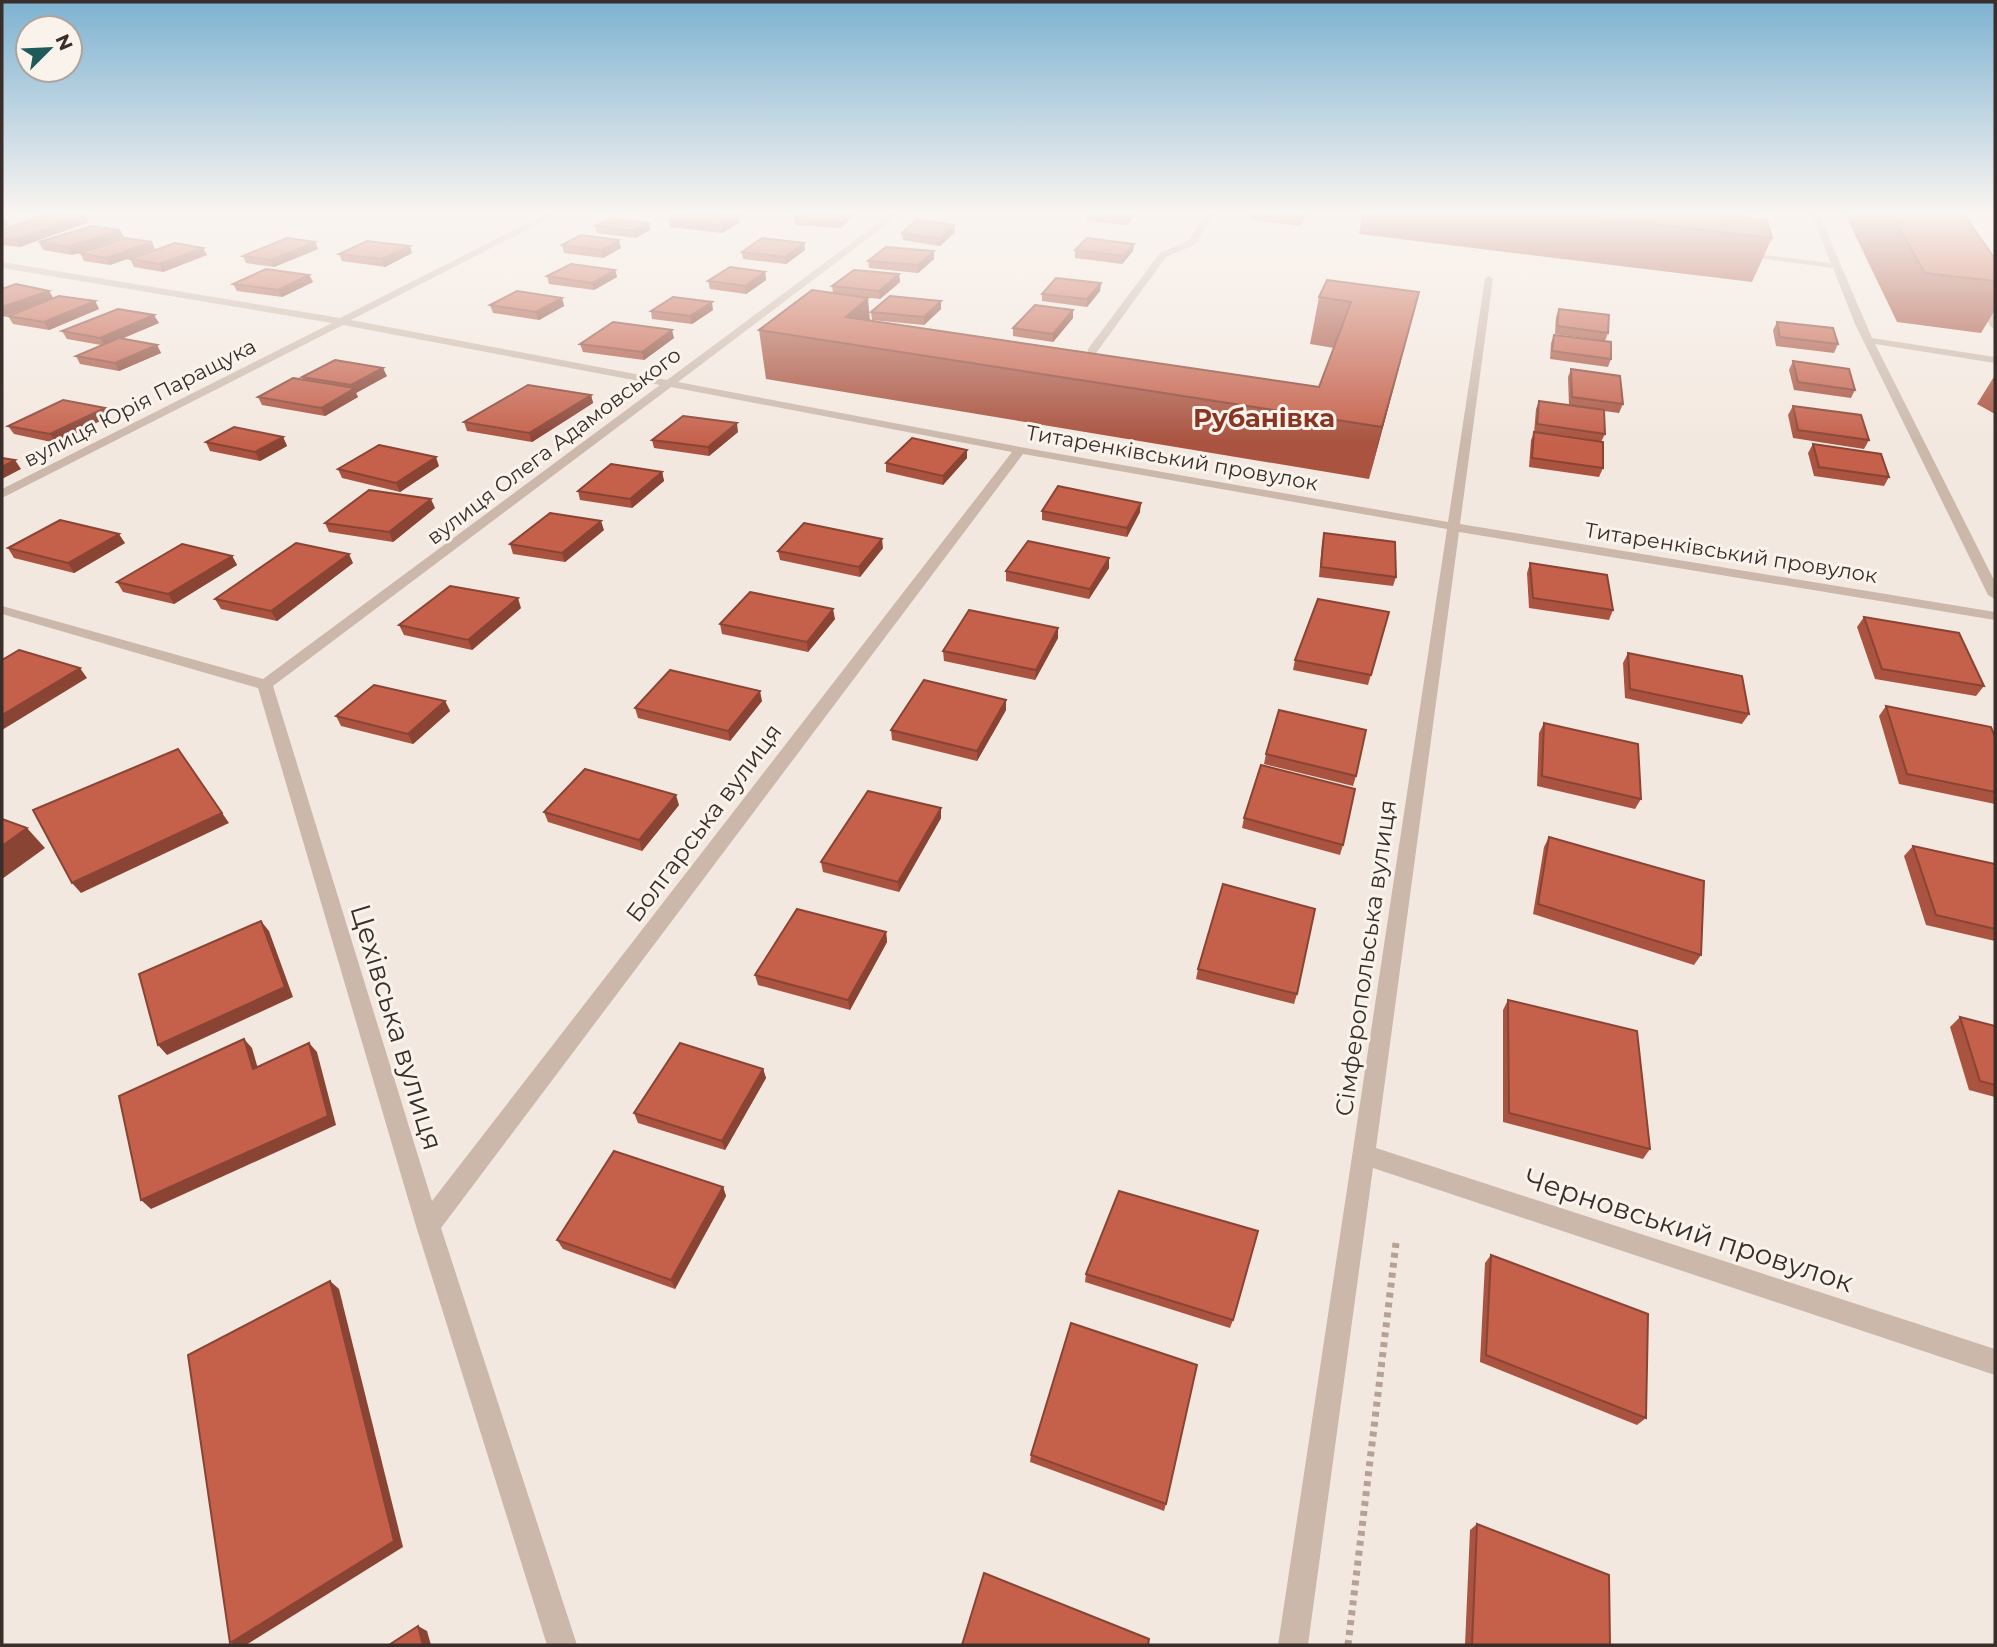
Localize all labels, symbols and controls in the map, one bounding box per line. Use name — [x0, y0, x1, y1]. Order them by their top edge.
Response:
north arrow — [14, 14, 84, 84]
text: N — [50, 31, 78, 54]
street label: вулиця Юрія Паращука — [20, 333, 260, 472]
street label: вулиця Олега Адамовського — [422, 342, 686, 549]
district label: Рубанівка — [1193, 402, 1335, 434]
street label: Титаренківський провулок — [1024, 420, 1320, 496]
street label: Титаренківський провулок — [1583, 517, 1879, 588]
street label: Болгарська вулиця — [620, 718, 788, 928]
street label: Сімферопольська вулиця — [1329, 798, 1402, 1118]
street label: Цехівська вулиця — [343, 900, 451, 1154]
street label: Черновський провулок — [1520, 1161, 1858, 1299]

